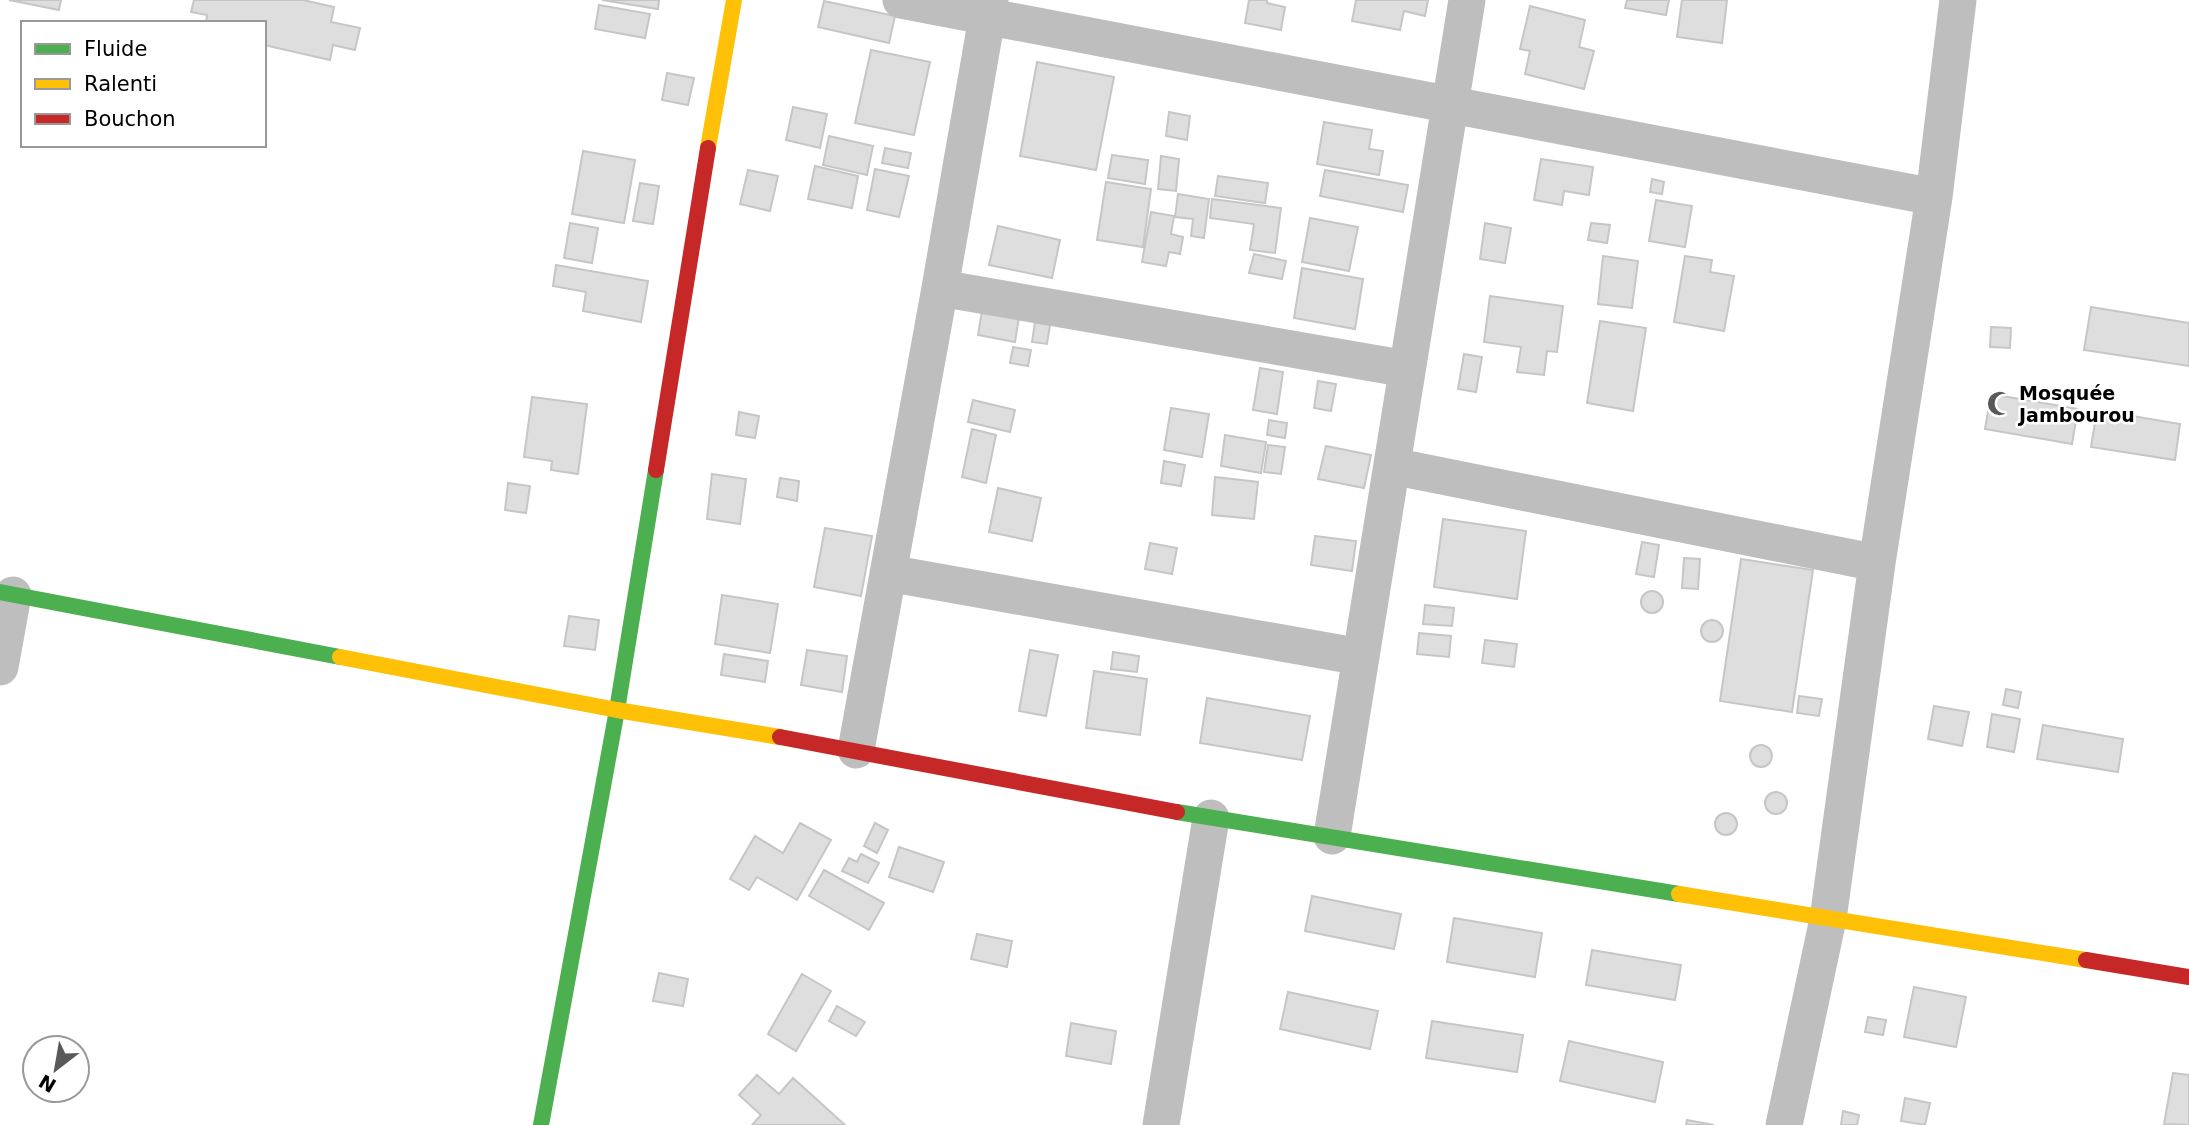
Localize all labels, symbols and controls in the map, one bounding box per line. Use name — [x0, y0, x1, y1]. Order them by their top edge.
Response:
legend — [21, 21, 266, 147]
text: Fluide — [84, 37, 147, 61]
text: Ralenti — [84, 72, 157, 96]
text: Bouchon — [84, 107, 176, 131]
place label: Mosquée Jambourou — [2017, 382, 2135, 426]
mosque icon: Mosquée Jambourou — [1985, 390, 2013, 418]
north arrow — [21, 1034, 91, 1104]
text: N — [35, 1070, 60, 1097]

